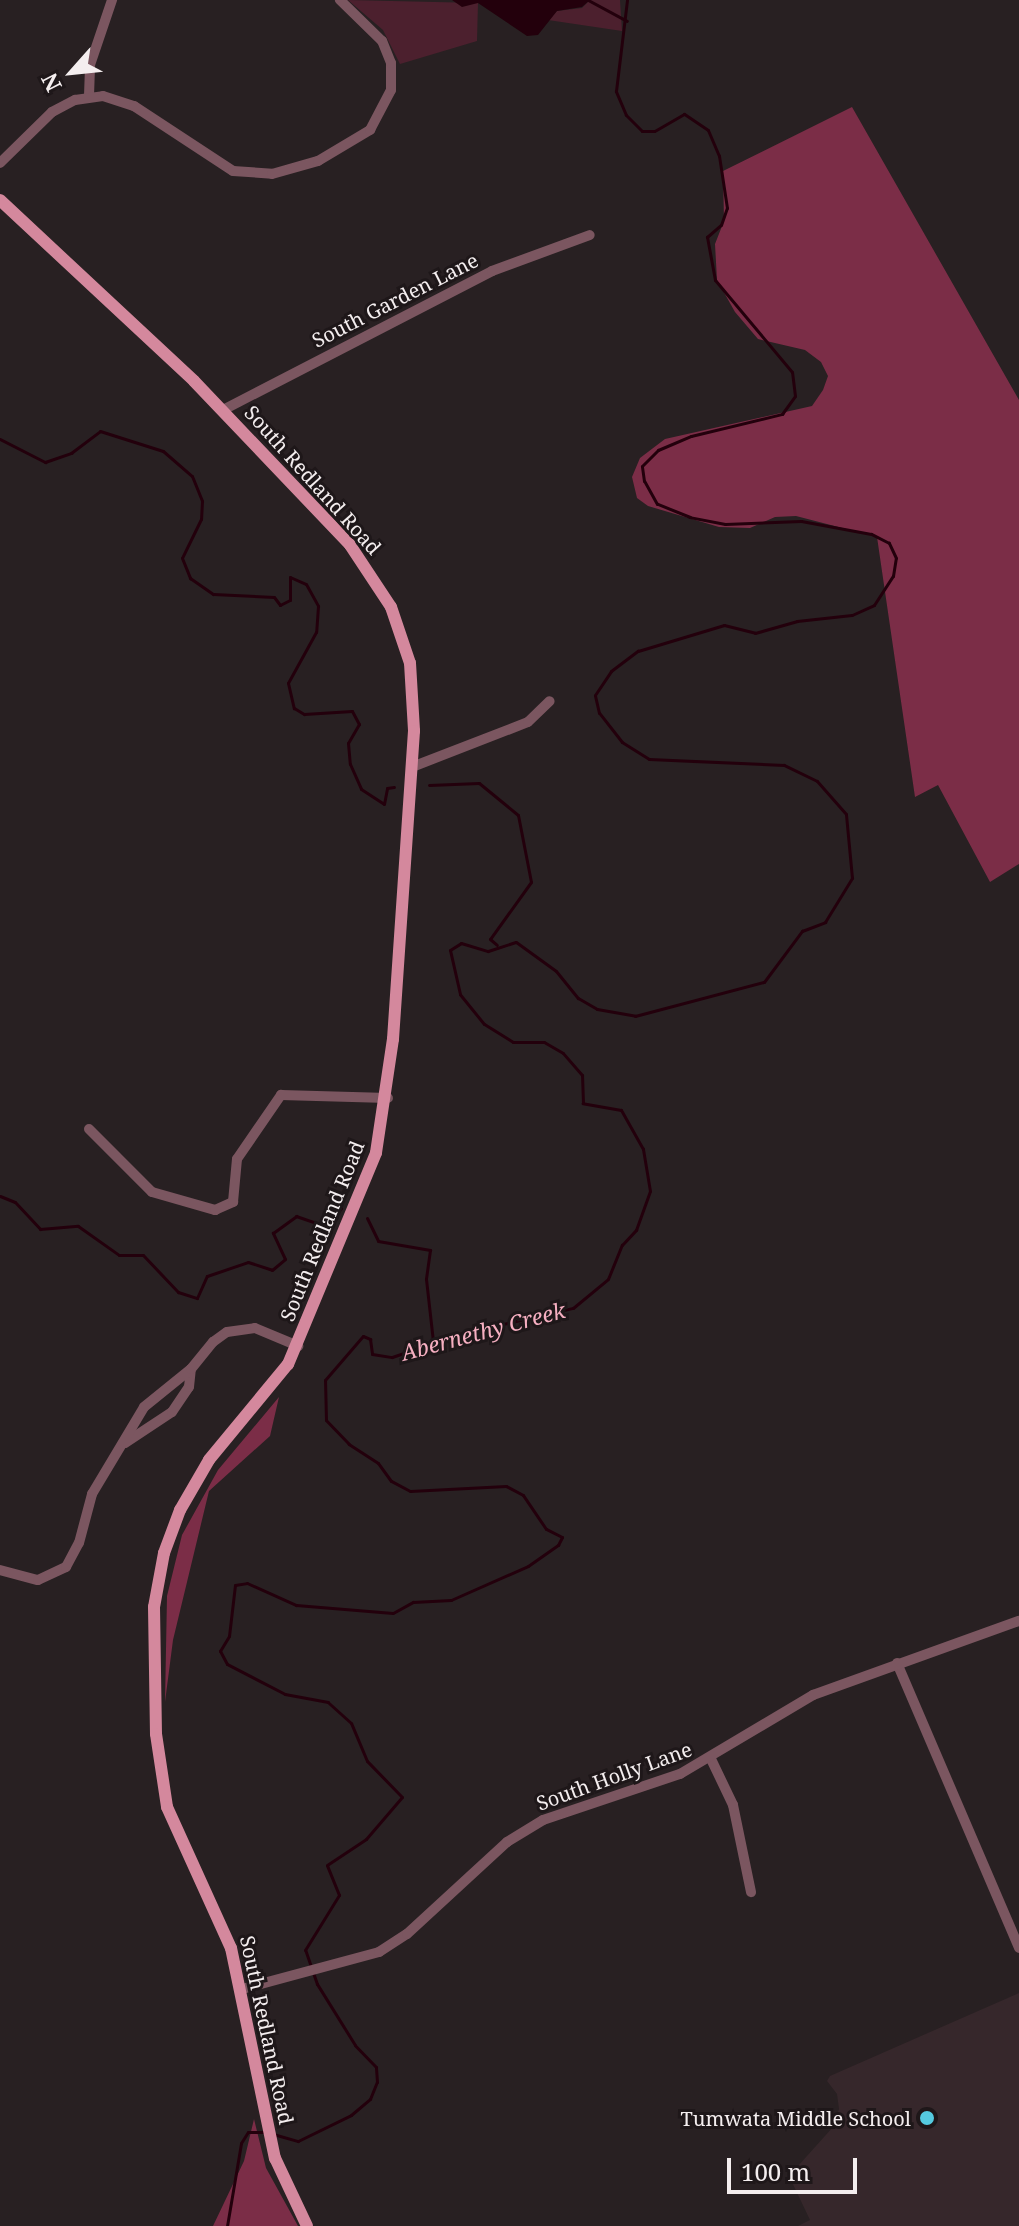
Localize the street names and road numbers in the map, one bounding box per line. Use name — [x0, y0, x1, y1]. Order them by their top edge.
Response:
street label: South Garden Lane — [308, 248, 482, 352]
street label: South Redland Road — [240, 401, 386, 559]
street label: South Redland Road — [275, 1137, 369, 1325]
street label: South Holly Lane — [533, 1737, 695, 1815]
street label: South Redland Road — [235, 1934, 299, 2126]

